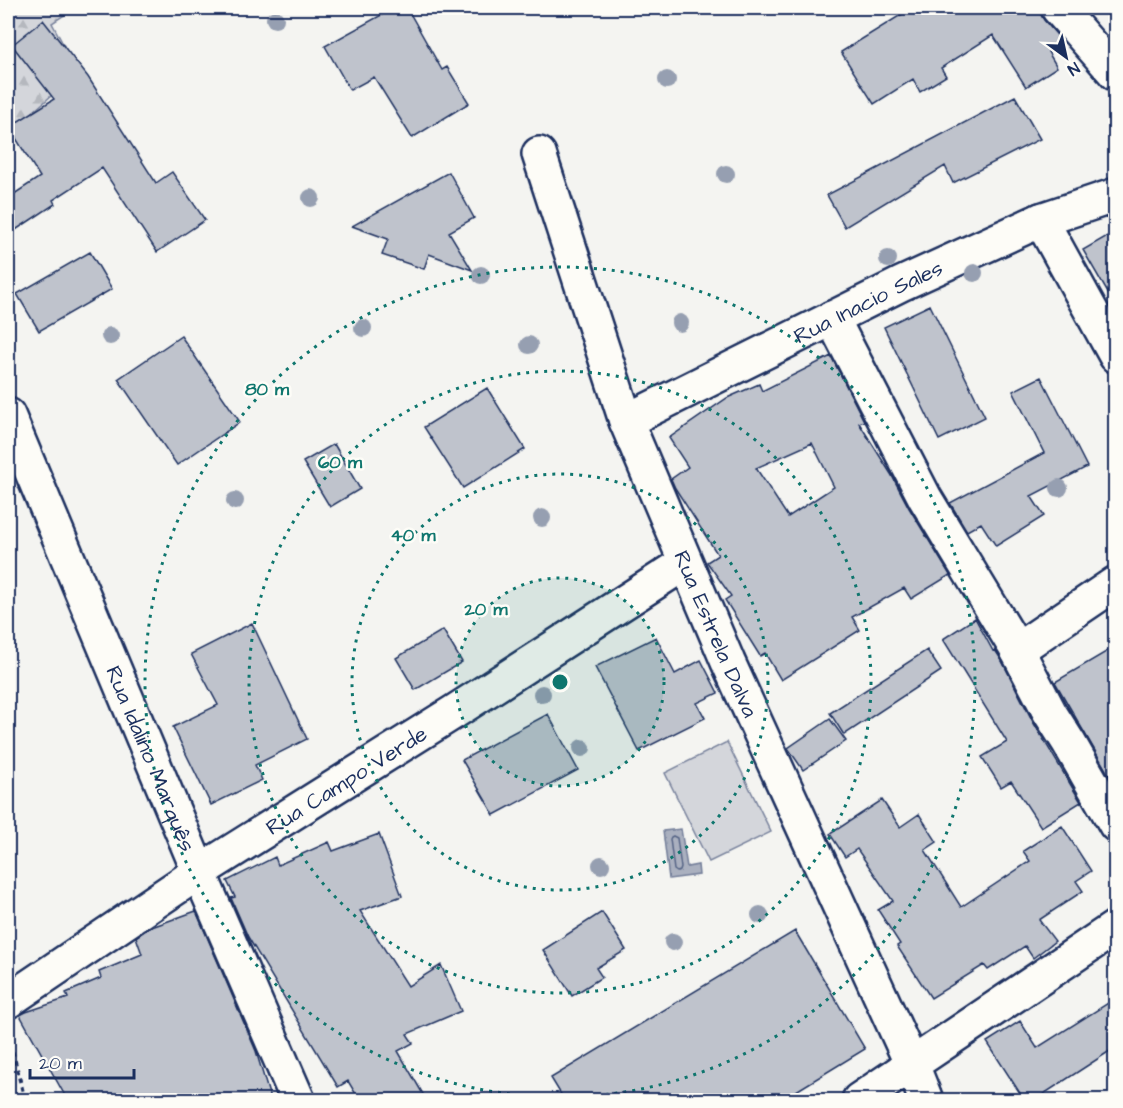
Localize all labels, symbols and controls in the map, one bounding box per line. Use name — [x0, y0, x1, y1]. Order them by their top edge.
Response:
north arrow — [1036, 27, 1096, 87]
text: N — [1063, 57, 1084, 81]
street label: Rua Inacio Sales — [789, 253, 948, 352]
text: 80 m — [245, 377, 290, 402]
text: 60 m — [318, 450, 363, 475]
text: 40 m — [391, 523, 436, 548]
street label: Rua Estrela Dalva — [666, 546, 765, 723]
text: 20 m — [464, 597, 508, 622]
street label: Rua Idalino Marquês — [97, 661, 203, 856]
centre of rings — [550, 672, 570, 692]
street label: Rua Campo Verde — [260, 719, 434, 843]
scale bar — [30, 1042, 134, 1080]
text: 20 m — [39, 1051, 82, 1076]

